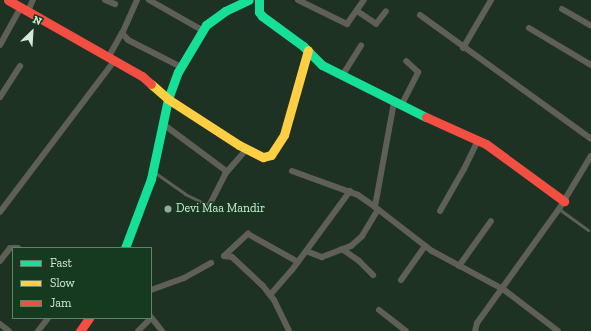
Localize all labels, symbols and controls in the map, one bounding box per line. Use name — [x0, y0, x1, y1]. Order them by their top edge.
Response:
north arrow — [12, 12, 52, 52]
text: N — [31, 13, 44, 28]
place label: Devi Maa Mandir — [176, 202, 265, 216]
marker: Devi Maa Mandir — [163, 204, 173, 214]
legend — [12, 247, 152, 319]
text: Fast — [50, 256, 72, 270]
text: Slow — [50, 276, 75, 290]
text: Jam — [50, 296, 71, 310]

